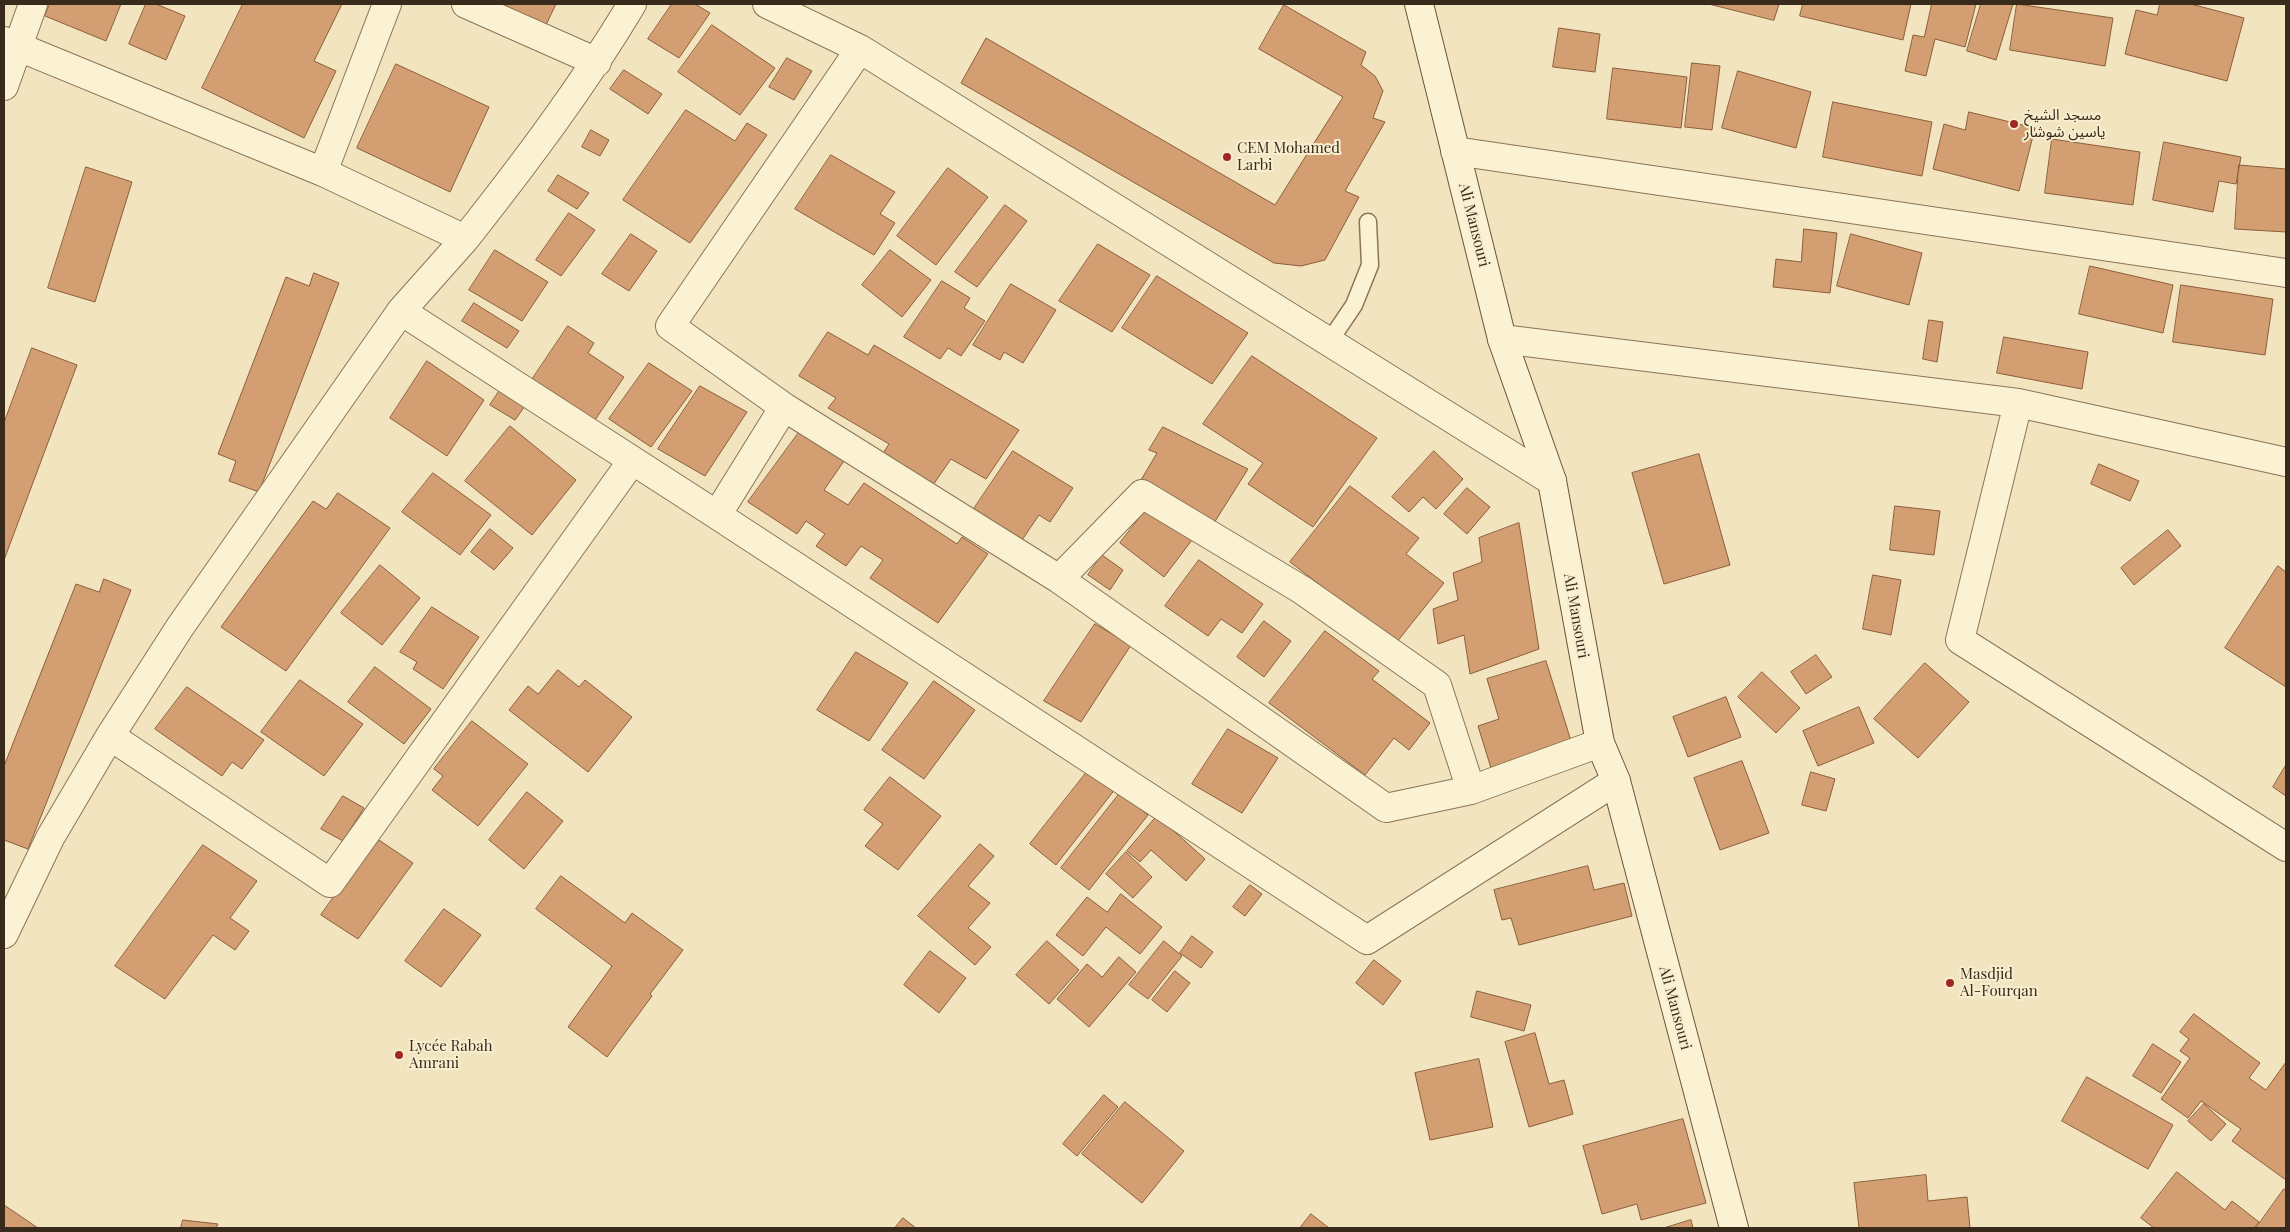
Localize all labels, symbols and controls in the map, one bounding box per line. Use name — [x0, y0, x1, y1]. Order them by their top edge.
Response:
place label: مسجد الشيخ ياسين شوشار — [2024, 106, 2105, 141]
marker: مسجد الشيخ ياسين شوشار — [2008, 118, 2020, 130]
place label: CEM Mohamed Larbi — [1237, 139, 1340, 174]
marker: CEM Mohamed Larbi — [1221, 151, 1233, 163]
street label: Ali Mansouri — [1455, 181, 1493, 269]
street label: Ali Mansouri — [1560, 572, 1592, 660]
street label: Ali Mansouri — [1655, 964, 1695, 1052]
place label: Masdjid Al-Fourqan — [1960, 965, 2038, 1000]
marker: Masdjid Al-Fourqan — [1944, 977, 1956, 989]
place label: Lycée Rabah Amrani — [409, 1037, 492, 1072]
marker: Lycée Rabah Amrani — [393, 1049, 405, 1061]

